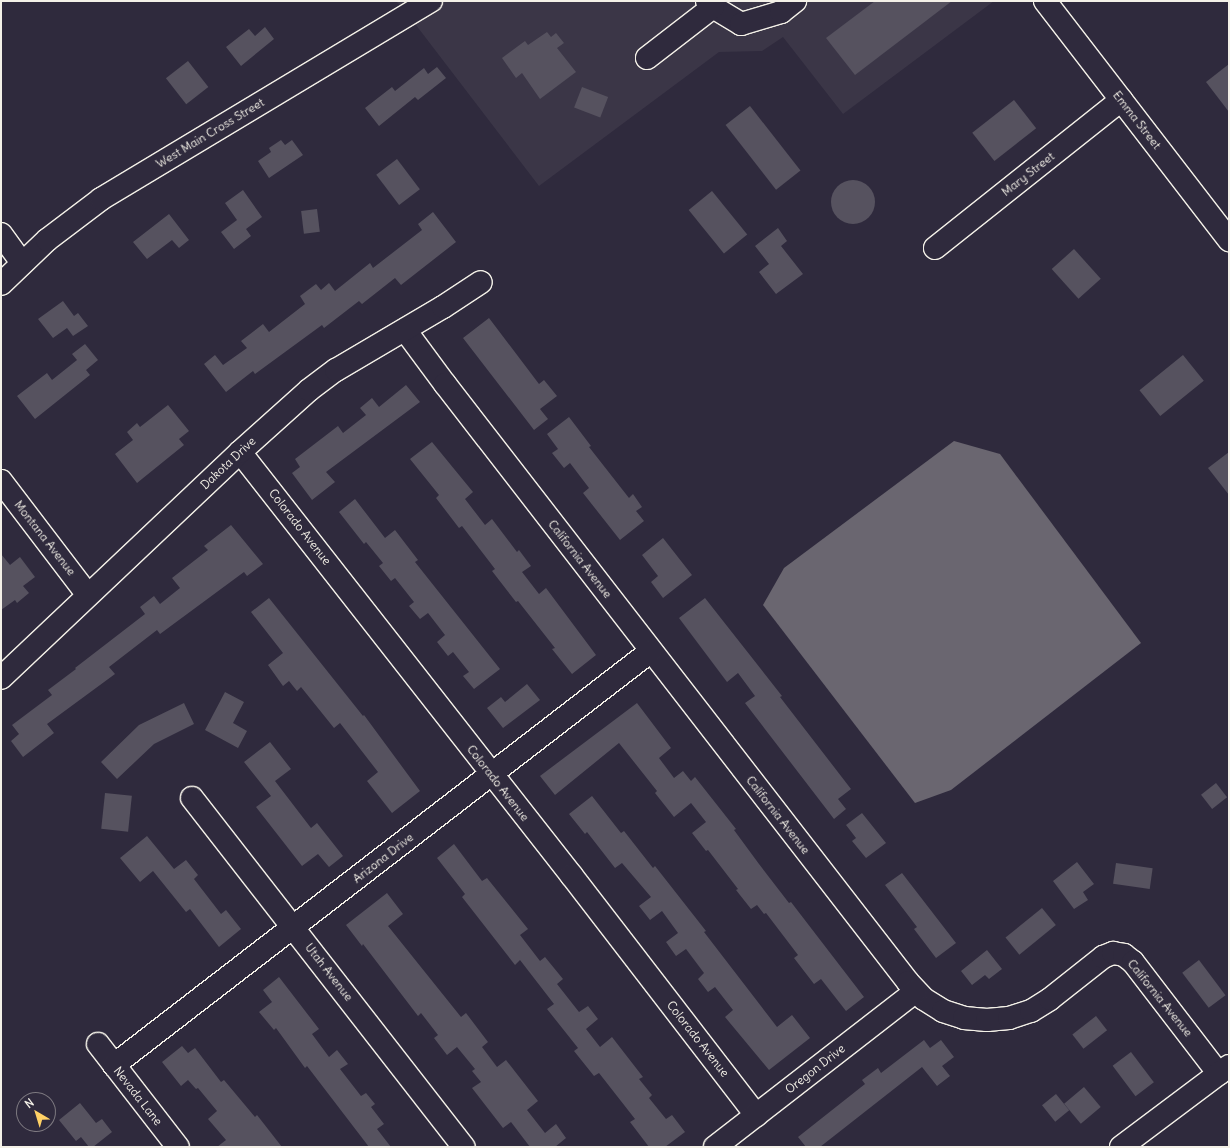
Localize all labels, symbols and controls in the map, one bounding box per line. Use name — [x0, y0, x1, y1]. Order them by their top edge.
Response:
street label: Emma Street — [1110, 88, 1164, 152]
street label: West Main Cross Street — [153, 95, 267, 171]
street label: Mary Street — [999, 149, 1057, 199]
street label: Dakota Drive — [197, 434, 259, 492]
street label: Colorado Avenue — [266, 486, 334, 568]
street label: Montana Avenue — [11, 498, 79, 578]
street label: California Avenue — [545, 517, 615, 601]
street label: Colorado Avenue — [464, 742, 532, 824]
street label: California Avenue — [743, 773, 813, 857]
street label: Arizona Drive — [350, 830, 416, 886]
street label: Utah Avenue — [302, 940, 356, 1004]
street label: California Avenue — [1125, 957, 1195, 1039]
street label: Colorado Avenue — [664, 998, 732, 1080]
street label: Oregon Drive — [782, 1041, 848, 1097]
street label: Nevada Lane — [111, 1064, 165, 1128]
north arrow — [16, 1092, 56, 1132]
text: N — [22, 1095, 37, 1111]

